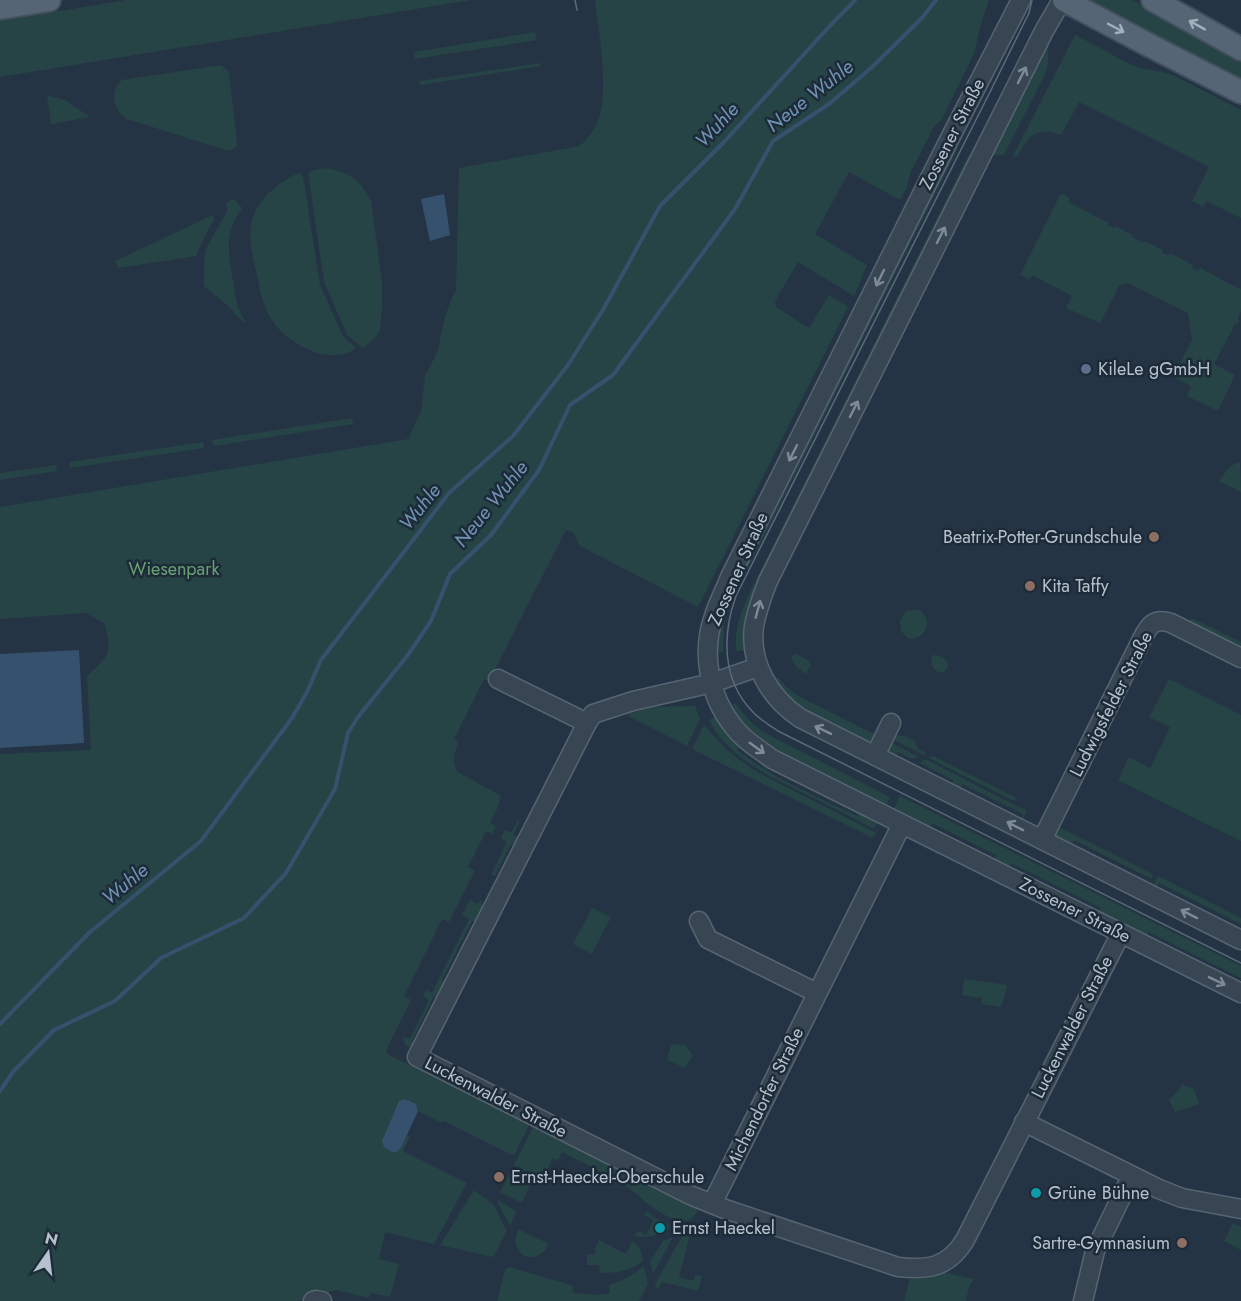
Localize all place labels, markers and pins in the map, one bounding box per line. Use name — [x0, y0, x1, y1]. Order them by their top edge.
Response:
place label: KileLe gGmbH — [1098, 356, 1210, 382]
marker: KileLe gGmbH — [1079, 362, 1093, 376]
place label: Beatrix-Potter-Grundschule — [943, 524, 1142, 550]
marker: Beatrix-Potter-Grundschule — [1147, 530, 1161, 544]
place label: Kita Taffy — [1042, 573, 1109, 599]
marker: Kita Taffy — [1023, 579, 1037, 593]
place label: Ernst-Haeckel-Oberschule — [511, 1164, 704, 1190]
marker: Ernst-Haeckel-Oberschule — [492, 1170, 506, 1184]
place label: Grüne Bühne — [1048, 1180, 1149, 1206]
marker: Grüne Bühne — [1029, 1186, 1043, 1200]
place label: Ernst Haeckel — [672, 1215, 775, 1241]
marker: Ernst Haeckel — [653, 1221, 667, 1235]
place label: Sartre-Gymnasium — [1032, 1230, 1170, 1256]
marker: Sartre-Gymnasium — [1175, 1236, 1189, 1250]

